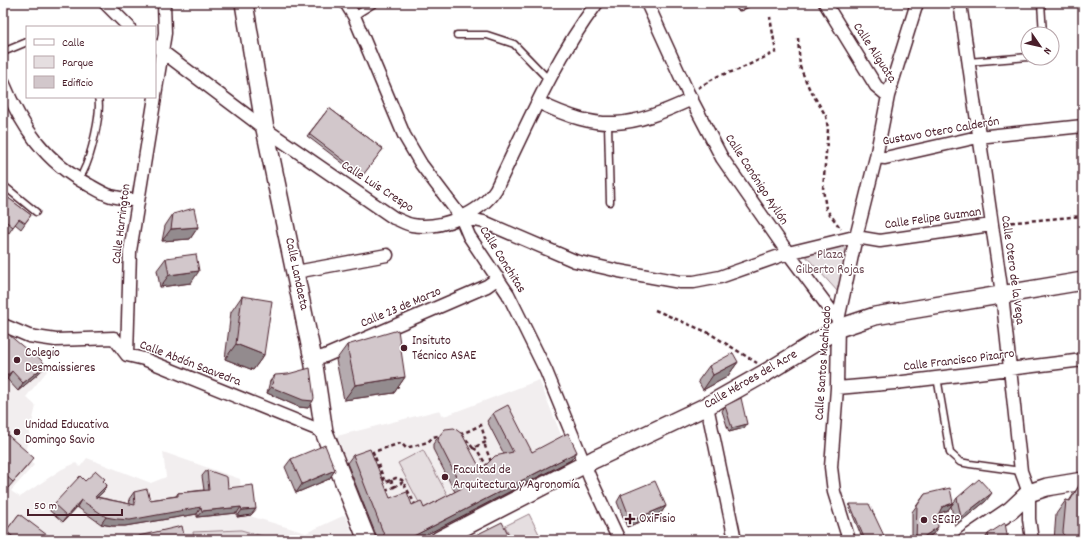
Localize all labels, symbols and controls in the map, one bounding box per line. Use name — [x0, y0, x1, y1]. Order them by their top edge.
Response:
street label: Calle Aliguata — [847, 19, 901, 88]
legend — [26, 26, 156, 98]
north arrow — [1020, 26, 1060, 66]
text: Calle — [62, 35, 85, 52]
text: N — [1038, 44, 1055, 58]
text: Parque — [62, 55, 93, 72]
text: Edificio — [62, 75, 93, 92]
street label: Gustavo Otero Calderón — [881, 112, 1001, 152]
street label: Calle Canónigo Ayllón — [719, 131, 793, 229]
street label: Calle Luis Crespo — [337, 156, 417, 218]
street label: Calle Harrington — [108, 183, 136, 265]
street label: Calle Felipe Guzman — [884, 203, 982, 235]
street label: Calle Otero de la Vega — [995, 214, 1029, 327]
street label: Calle Conchitas — [474, 223, 530, 297]
street label: Calle Landaeta — [279, 236, 313, 313]
park label: Plaza Gilberto Rojas — [796, 246, 864, 280]
street label: Calle 23 de Marzo — [358, 282, 444, 334]
street label: Calle Santos Machicado — [811, 305, 837, 421]
place label: Insituto Técnico ASAE — [412, 332, 476, 366]
street label: Calle Abdón Saavedra — [137, 336, 244, 392]
marker: Insituto Técnico ASAE — [399, 343, 409, 353]
place label: Colegio Desmaissieres — [25, 344, 95, 378]
street label: Calle Héroes del Acre — [701, 345, 802, 415]
street label: Calle Francisco Pizarro — [902, 345, 1016, 377]
marker: Colegio Desmaissieres — [12, 355, 22, 365]
place label: Unidad Educativa Domingo Savio — [25, 416, 109, 450]
marker: Unidad Educativa Domingo Savio — [12, 427, 22, 437]
place label: Facultad de Arquitectura y Agronomía — [453, 461, 580, 495]
marker: Facultad de Arquitectura y Agronomía — [440, 472, 450, 482]
scale bar — [28, 491, 122, 517]
text: 50 m — [34, 498, 57, 515]
place label: OxiFisio — [639, 510, 676, 529]
place label: SEGIP — [932, 511, 960, 530]
marker: OxiFisio — [624, 513, 636, 525]
marker: SEGIP — [919, 515, 929, 525]

